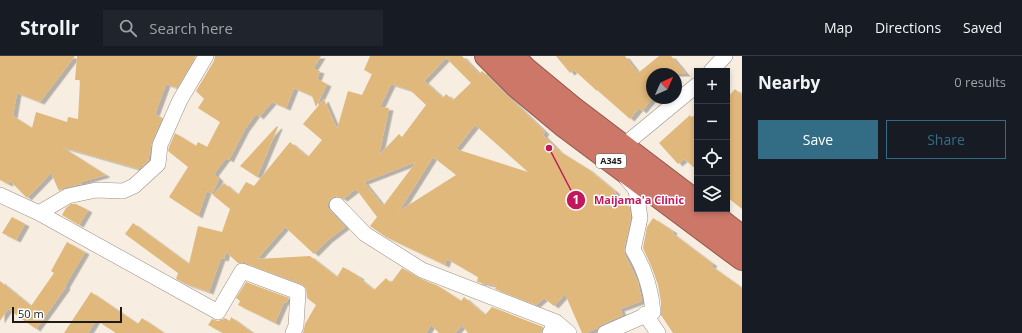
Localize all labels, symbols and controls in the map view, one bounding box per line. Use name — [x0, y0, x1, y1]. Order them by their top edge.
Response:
search box — [103, 10, 383, 46]
text: Strollr — [20, 15, 79, 41]
icon: search — [117, 17, 139, 39]
text: Search here — [149, 18, 233, 38]
text: Map — [824, 18, 853, 37]
text: Directions — [875, 18, 941, 37]
text: Saved — [963, 18, 1002, 37]
north arrow — [646, 68, 682, 104]
map controls — [694, 68, 730, 212]
button: + — [694, 68, 730, 104]
text: Nearby — [758, 71, 820, 94]
text: 0 results — [954, 73, 1006, 91]
button: − — [694, 104, 730, 140]
button: Save — [758, 120, 878, 159]
button: Share — [886, 120, 1006, 159]
button: locate — [694, 140, 730, 176]
road number: A345 — [596, 154, 626, 168]
button: layers — [694, 176, 730, 212]
callout: Maijama'a Clinic — [566, 188, 693, 211]
text: 1 — [573, 191, 579, 208]
text: Maijama'a Clinic — [594, 192, 684, 207]
scale bar — [12, 305, 122, 324]
text: 50 m — [18, 306, 44, 321]

